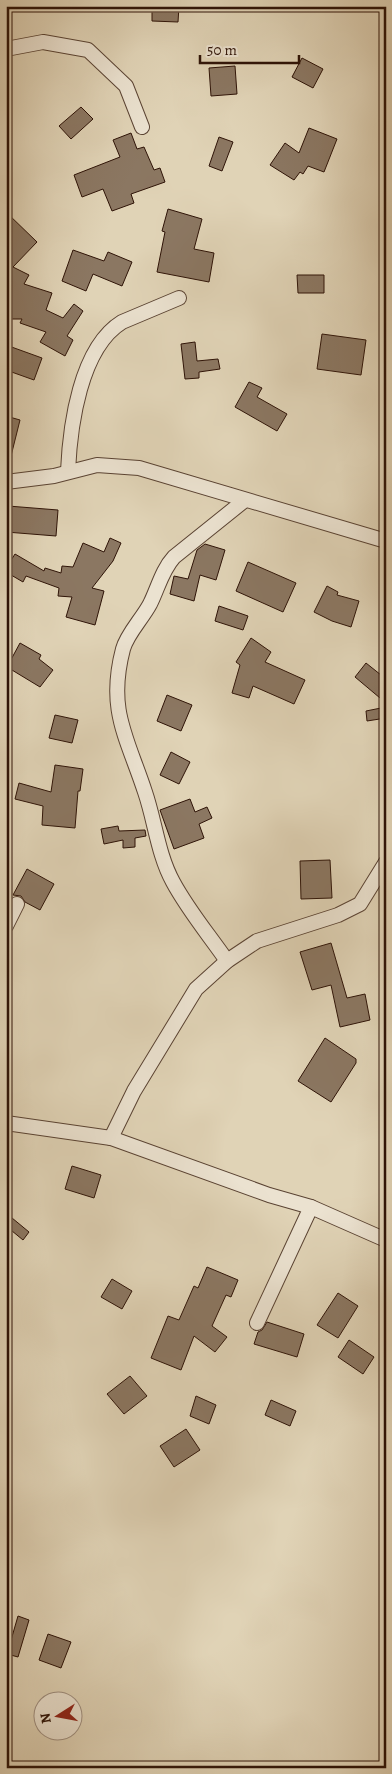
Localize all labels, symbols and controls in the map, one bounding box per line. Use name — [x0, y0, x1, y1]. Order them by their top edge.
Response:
scale bar — [200, 32, 298, 64]
text: 50 m — [207, 40, 237, 60]
north arrow — [32, 1692, 82, 1742]
text: N — [35, 1712, 56, 1725]

